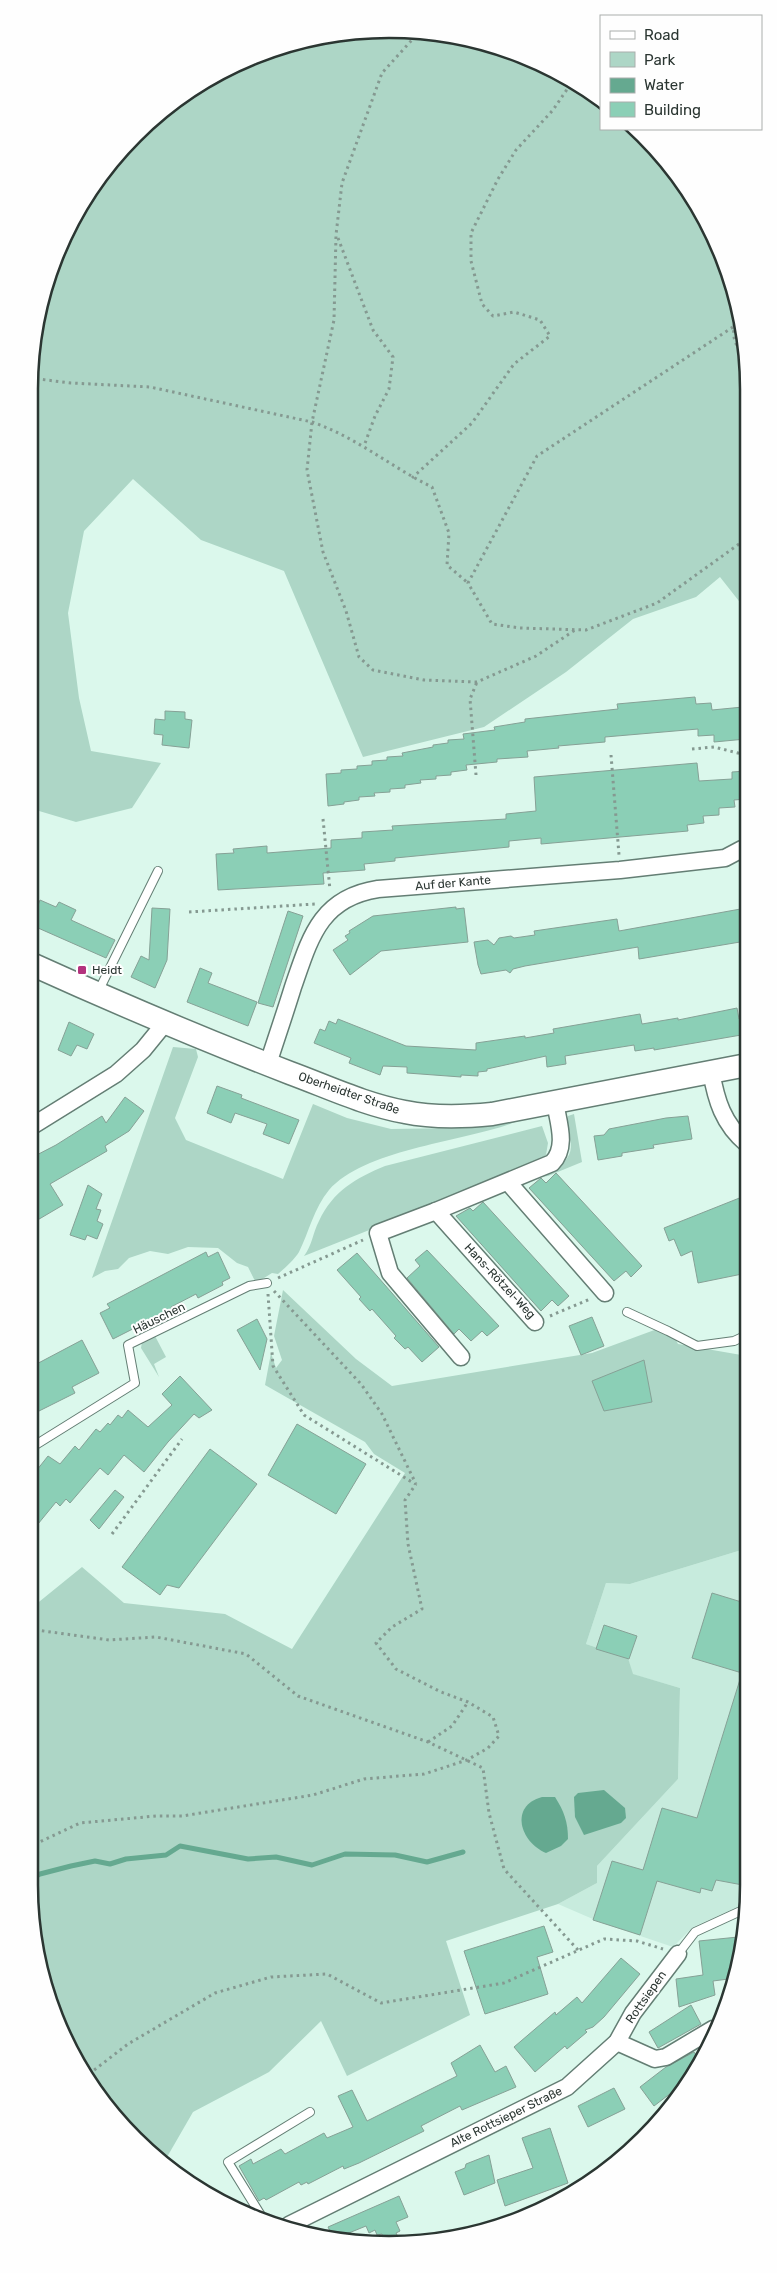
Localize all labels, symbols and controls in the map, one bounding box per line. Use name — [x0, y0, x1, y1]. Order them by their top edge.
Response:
legend — [600, 15, 762, 130]
text: Road — [644, 26, 680, 44]
text: Park — [644, 51, 675, 69]
text: Water — [644, 76, 684, 94]
text: Building — [644, 101, 701, 119]
street label: Auf der Kante — [415, 873, 492, 893]
place label: Heidt — [92, 963, 122, 977]
marker: Heidt — [76, 964, 88, 976]
street label: Oberheidter Straße — [296, 1069, 402, 1117]
street label: Hans-Rötzel-Weg — [461, 1240, 539, 1322]
street label: Häuschen — [131, 1299, 187, 1337]
street label: Rottsiepen — [623, 1968, 669, 2026]
street label: Alte Rottsieper Straße — [448, 2084, 565, 2150]

